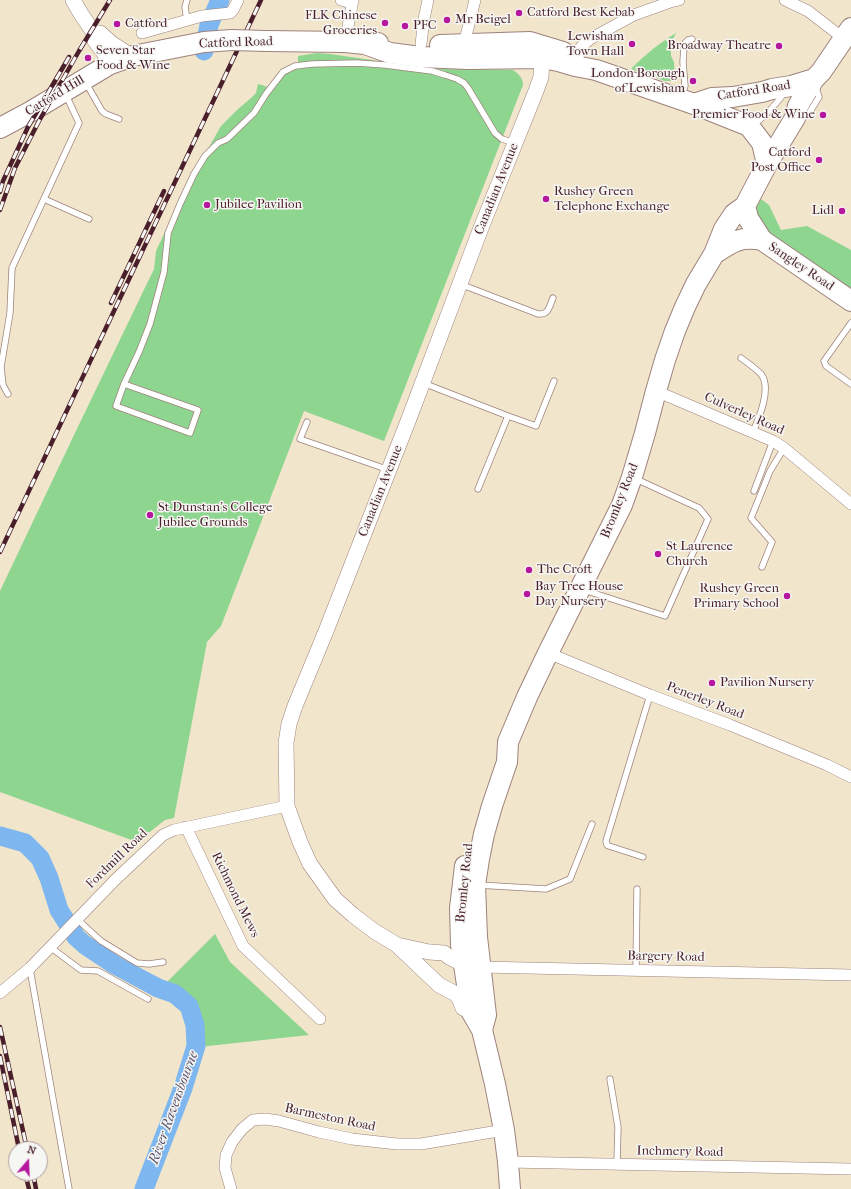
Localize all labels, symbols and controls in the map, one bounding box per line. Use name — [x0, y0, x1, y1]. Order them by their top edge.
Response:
place label: Catford Best Kebab — [527, 5, 635, 21]
place label: FLK Chinese Groceries — [305, 8, 377, 39]
marker: Catford Best Kebab — [514, 8, 524, 18]
place label: Mr Beigel — [455, 12, 511, 28]
marker: Mr Beigel — [442, 15, 452, 25]
place label: Catford — [125, 16, 167, 32]
marker: FLK Chinese Groceries — [380, 18, 390, 28]
place label: PFC — [413, 18, 437, 34]
marker: Catford — [112, 19, 122, 29]
marker: PFC — [400, 21, 410, 31]
place label: Lewisham Town Hall — [567, 29, 624, 60]
street label: Catford Road — [199, 34, 273, 52]
place label: Broadway Theatre — [667, 38, 771, 54]
marker: Lewisham Town Hall — [627, 39, 637, 49]
marker: Broadway Theatre — [774, 41, 784, 51]
place label: Seven Star Food & Wine — [96, 43, 170, 74]
marker: Seven Star Food & Wine — [83, 53, 93, 63]
place label: London Borough of Lewisham — [591, 66, 685, 97]
street label: Catford Hill — [22, 72, 88, 120]
marker: London Borough of Lewisham — [688, 76, 698, 86]
street label: Catford Road — [716, 77, 792, 105]
place label: Premier Food & Wine — [692, 107, 815, 123]
marker: Premier Food & Wine — [818, 110, 828, 120]
street label: Canadian Avenue — [471, 141, 523, 237]
place label: Catford Post Office — [751, 145, 811, 176]
marker: Catford Post Office — [814, 155, 824, 165]
place label: Rushey Green Telephone Exchange — [554, 184, 670, 215]
marker: Rushey Green Telephone Exchange — [541, 194, 551, 204]
place label: Jubilee Pavilion — [215, 197, 302, 213]
marker: Jubilee Pavilion — [202, 200, 212, 210]
place label: Lidl — [812, 203, 834, 219]
marker: Lidl — [837, 206, 847, 216]
street label: Sangley Road — [765, 239, 837, 295]
street label: Culverley Road — [702, 389, 786, 439]
street label: Canadian Avenue — [355, 443, 407, 539]
street label: Bromley Road — [598, 461, 642, 541]
place label: St Dunstan's College Jubilee Grounds — [158, 500, 272, 531]
marker: St Dunstan's College Jubilee Grounds — [145, 510, 155, 520]
place label: St Laurence Church — [666, 539, 733, 570]
marker: St Laurence Church — [653, 549, 663, 559]
place label: The Croft — [537, 562, 592, 578]
marker: The Croft — [524, 565, 534, 575]
place label: Bay Tree House Day Nursery — [535, 579, 623, 610]
place label: Rushey Green Primary School — [693, 581, 779, 612]
marker: Bay Tree House Day Nursery — [522, 589, 532, 599]
marker: Rushey Green Primary School — [782, 591, 792, 601]
place label: Pavilion Nursery — [720, 675, 814, 691]
marker: Pavilion Nursery — [707, 678, 717, 688]
street label: Penerley Road — [664, 679, 746, 723]
street label: Fordmill Road — [83, 826, 151, 892]
street label: Bromley Road — [453, 843, 477, 923]
street label: Richmond Mews — [208, 850, 262, 940]
street label: Bargery Road — [627, 949, 705, 965]
water label: River Ravensbourne — [146, 1049, 202, 1167]
street label: Barmeston Road — [283, 1101, 377, 1135]
north arrow — [8, 1141, 48, 1181]
text: N — [26, 1143, 38, 1158]
street label: Inchmery Road — [636, 1143, 724, 1161]

